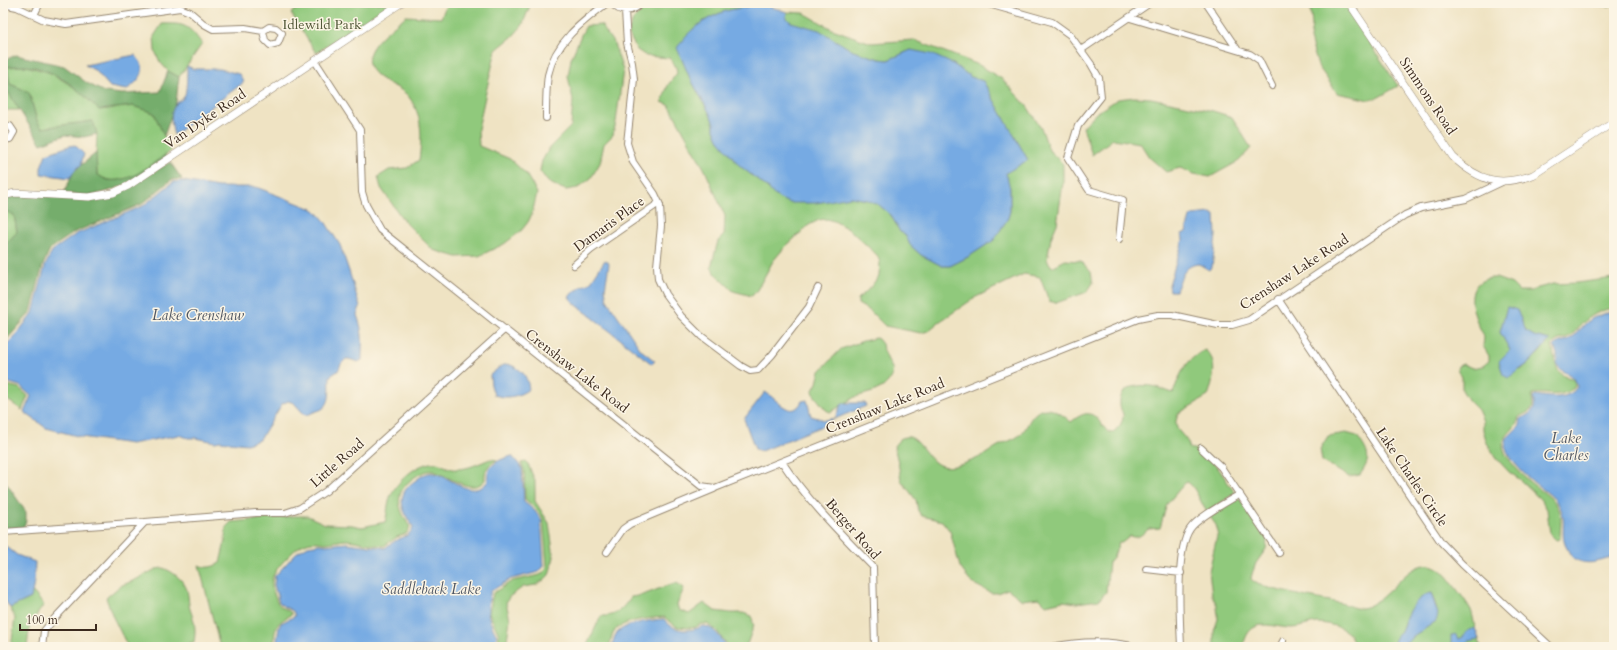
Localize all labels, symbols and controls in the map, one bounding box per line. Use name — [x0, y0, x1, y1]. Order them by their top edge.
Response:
park label: Idlewild Park — [282, 15, 362, 34]
street label: Simmons Road — [1395, 54, 1461, 139]
street label: Van Dyke Road — [160, 84, 250, 153]
street label: Damaris Place — [570, 192, 648, 256]
street label: Crenshaw Lake Road — [1236, 229, 1353, 314]
water label: Lake Crenshaw — [152, 305, 245, 325]
street label: Crenshaw Lake Road — [521, 325, 633, 418]
street label: Crenshaw Lake Road — [823, 373, 948, 438]
street label: Lake Charles Circle — [1372, 424, 1452, 530]
water label: Lake Charles — [1544, 428, 1589, 465]
street label: Little Road — [306, 434, 368, 492]
street label: Berger Road — [821, 495, 885, 564]
water label: Saddleback Lake — [382, 579, 480, 599]
scale bar — [20, 606, 96, 632]
text: 100 m — [26, 612, 59, 628]

